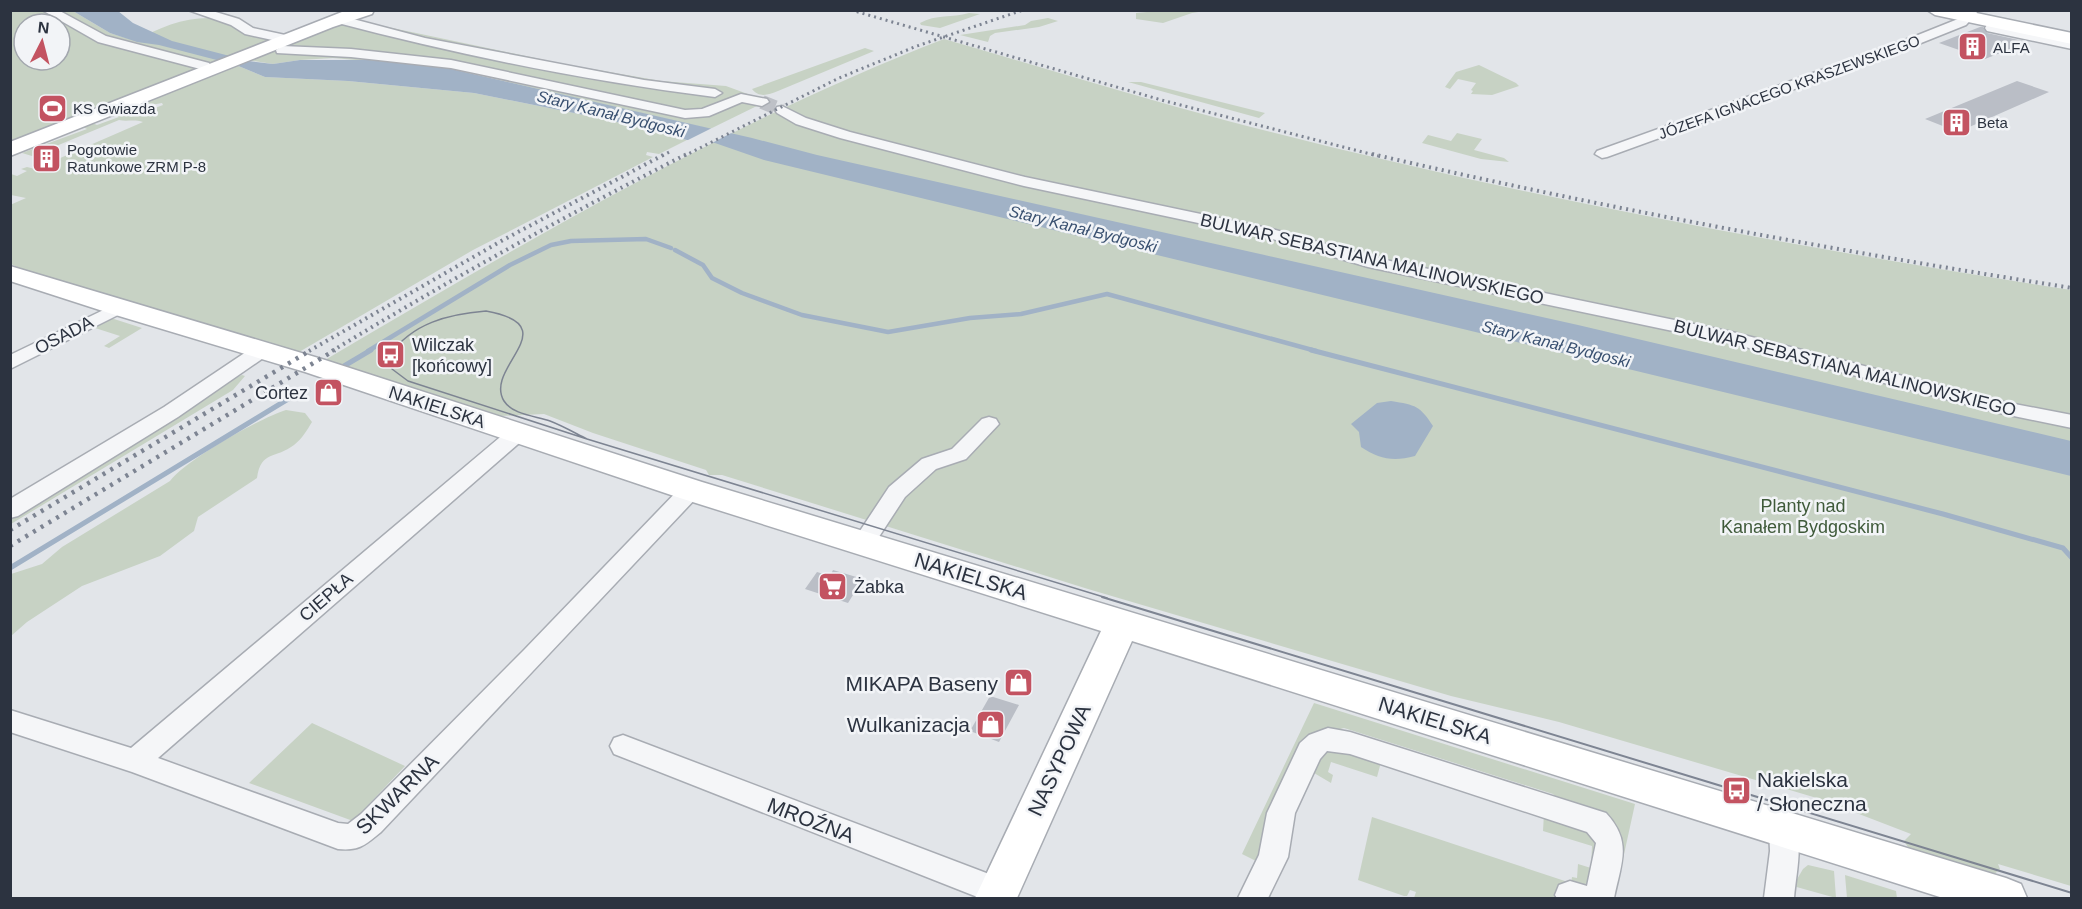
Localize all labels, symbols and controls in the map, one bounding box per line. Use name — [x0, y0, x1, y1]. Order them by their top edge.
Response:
north arrow — [12, 12, 72, 72]
text: N — [37, 19, 50, 37]
building icon: ALFA — [1956, 31, 1988, 63]
street label: JÓZEFA IGNACEGO KRASZEWSKIEGO — [1656, 32, 1922, 142]
place label: ALFA — [1993, 39, 2030, 56]
water label: Stary Kanał Bydgoski — [535, 87, 687, 141]
sports icon: KS Gwiazda — [36, 92, 68, 124]
place label: KS Gwiazda — [73, 100, 156, 117]
building icon: Beta — [1940, 106, 1972, 138]
place label: Beta — [1977, 114, 2009, 131]
place label: Pogotowie Ratunkowe ZRM P-8 — [67, 141, 206, 175]
building icon: Pogotowie Ratunkowe ZRM P-8 — [30, 142, 62, 174]
water label: Stary Kanał Bydgoski — [1007, 202, 1159, 256]
street label: BULWAR SEBASTIANA MALINOWSKIEGO — [1198, 210, 1546, 308]
street label: OSADA — [31, 312, 97, 358]
street label: BULWAR SEBASTIANA MALINOWSKIEGO — [1672, 316, 2018, 420]
water label: Stary Kanał Bydgoski — [1480, 317, 1632, 371]
place label: Wilczak [końcowy] — [412, 335, 492, 376]
bus stop icon: Wilczak [końcowy] — [375, 339, 407, 371]
shop icon: Cortez — [313, 377, 345, 409]
street label: NAKIELSKA — [386, 382, 488, 432]
place label: Cortez — [255, 383, 308, 403]
park label: Planty nad Kanałem Bydgoskim — [1721, 496, 1885, 537]
street label: NAKIELSKA — [912, 548, 1030, 604]
street label: CIEPŁA — [295, 568, 357, 626]
supermarket icon: Żabka — [817, 571, 849, 603]
place label: Żabka — [854, 577, 905, 597]
shop icon: MIKAPA Baseny — [1003, 667, 1035, 699]
place label: MIKAPA Baseny — [845, 672, 998, 695]
street label: NAKIELSKA — [1376, 692, 1494, 748]
street label: NASYPOWA — [1023, 700, 1095, 820]
shop icon: Wulkanizacja — [975, 708, 1007, 740]
place label: Wulkanizacja — [847, 713, 970, 736]
street label: SKWARNA — [351, 749, 443, 839]
place label: Nakielska / Słoneczna — [1757, 768, 1867, 815]
bus stop icon: Nakielska / Słoneczna — [1720, 775, 1752, 807]
street label: MROŹNA — [764, 793, 858, 847]

